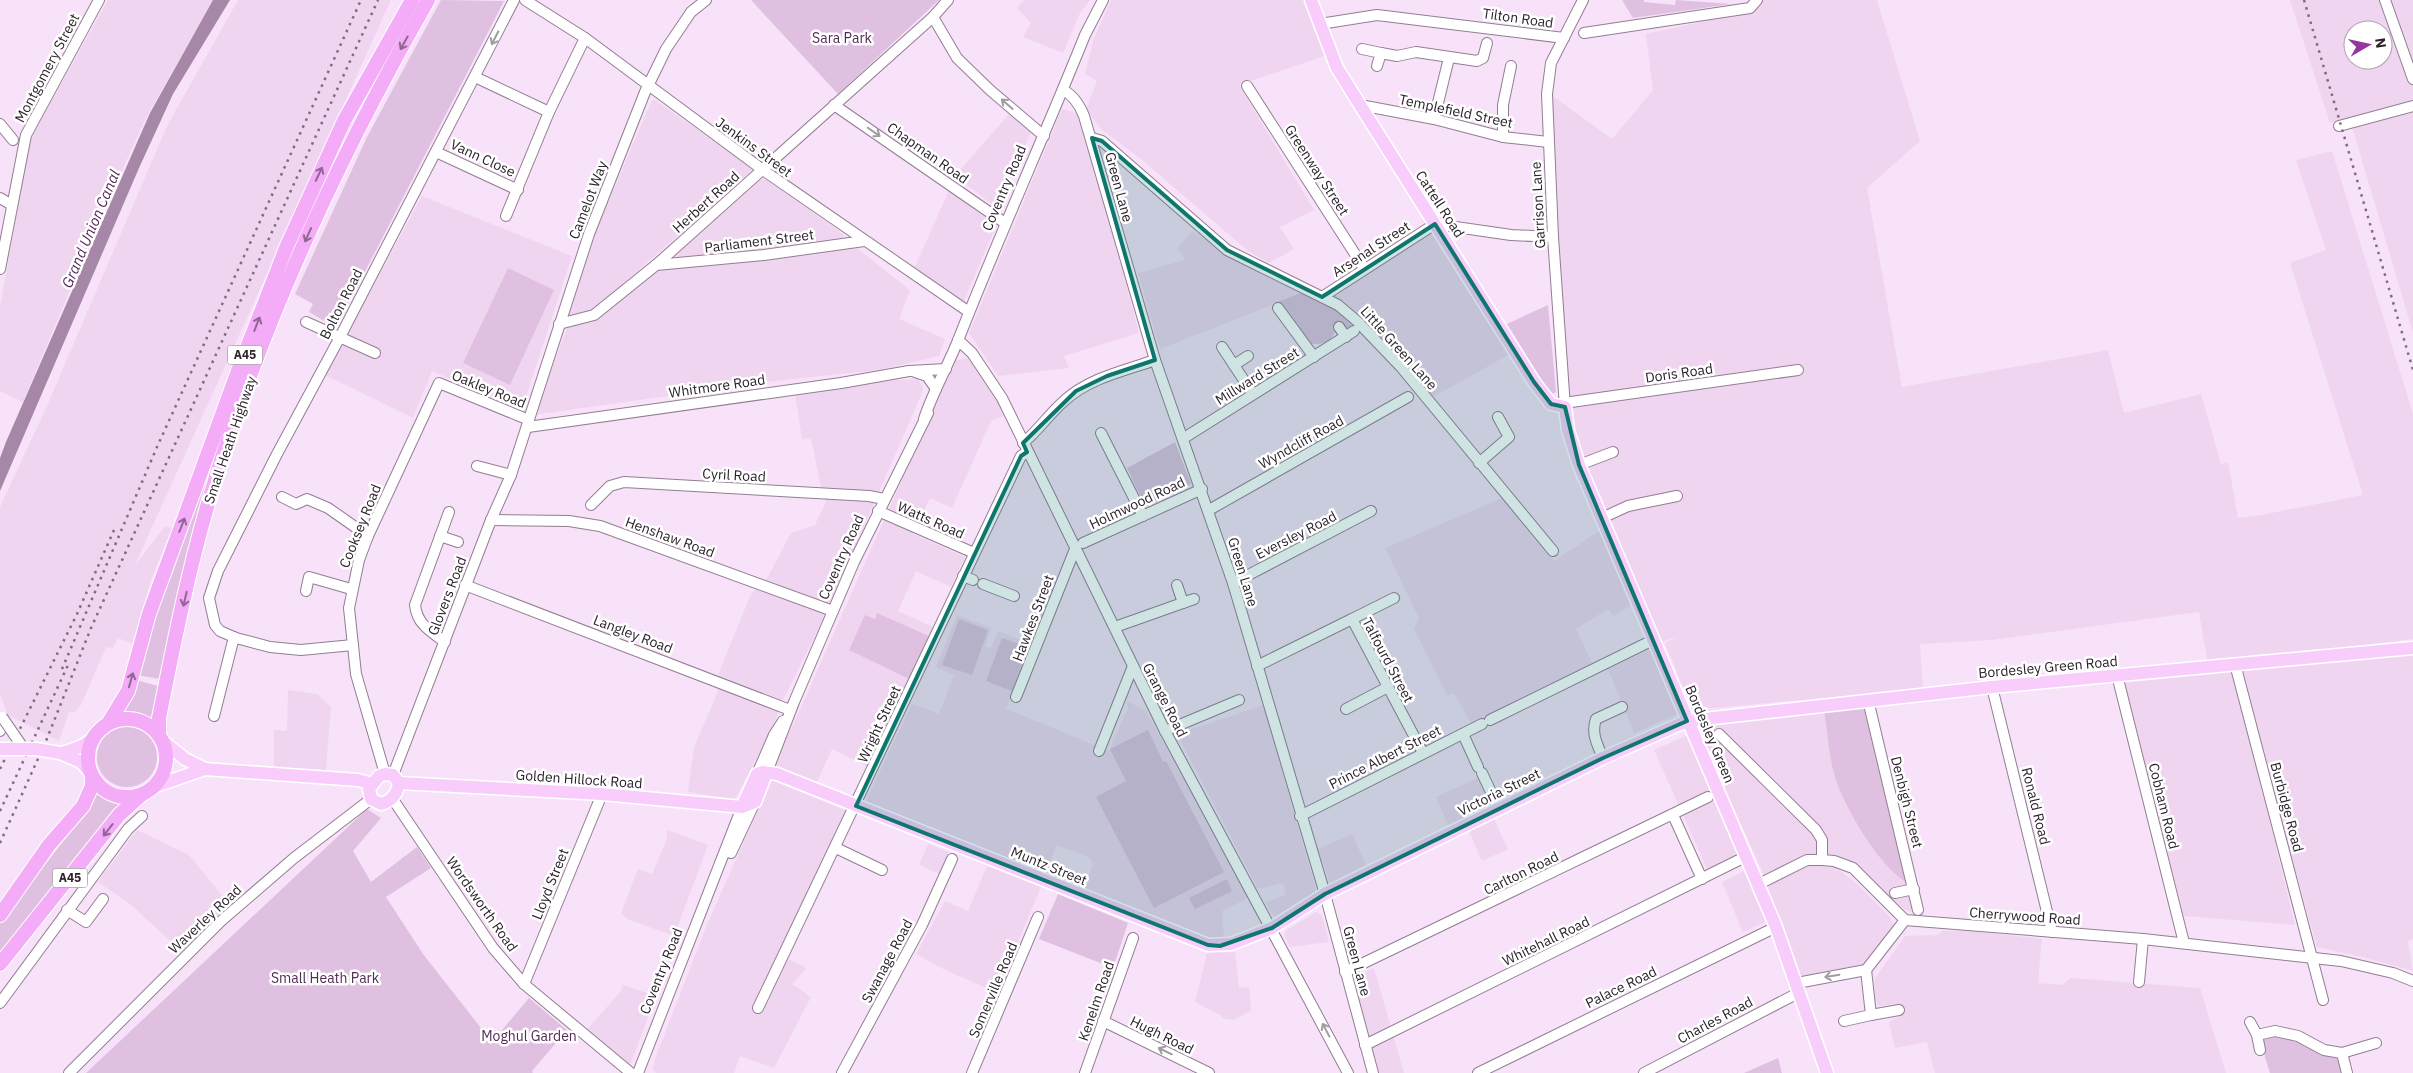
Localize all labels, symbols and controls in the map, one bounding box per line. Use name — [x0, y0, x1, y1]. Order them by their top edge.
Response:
street label: Tilton Road — [1481, 4, 1555, 32]
street label: Montgomery Street — [11, 10, 83, 126]
north arrow — [2343, 20, 2393, 70]
park label: Sara Park — [812, 29, 873, 47]
one-way arrow — [490, 31, 500, 46]
one-way arrow — [399, 35, 409, 50]
text: N — [2371, 37, 2391, 49]
street label: Templefield Street — [1397, 90, 1515, 132]
one-way arrow — [1000, 99, 1013, 110]
street label: Jenkins Street — [712, 113, 796, 181]
street label: Chapman Road — [884, 118, 972, 188]
street label: Greenway Street — [1281, 121, 1353, 219]
one-way arrow — [867, 127, 881, 137]
street label: Vann Close — [448, 135, 519, 181]
street label: Coventry Road — [978, 142, 1030, 234]
street label: Green Lane — [1101, 150, 1137, 224]
street label: Camelot Way — [565, 158, 611, 242]
street label: Garrison Lane — [1527, 161, 1549, 249]
water label: Grand Union Canal — [57, 167, 124, 291]
one-way arrow — [315, 167, 325, 182]
street label: Herbert Road — [669, 167, 743, 237]
street label: Cattell Road — [1412, 167, 1468, 241]
street label: Arsenal Street — [1329, 217, 1414, 281]
street label: Parliament Street — [703, 225, 815, 257]
one-way arrow — [303, 227, 313, 242]
street label: Bolton Road — [316, 266, 366, 342]
street label: Little Green Lane — [1357, 302, 1442, 394]
one-way arrow — [253, 317, 262, 332]
street label: Millward Street — [1212, 343, 1302, 409]
road number: A45 — [228, 346, 262, 364]
street label: Doris Road — [1644, 359, 1714, 387]
street label: Oakley Road — [449, 366, 529, 412]
street label: Whitmore Road — [668, 370, 766, 402]
street label: Small Heath Highway — [200, 374, 260, 506]
street label: Wyndcliff Road — [1255, 411, 1347, 473]
street label: Cyril Road — [702, 464, 766, 486]
street label: Holmwood Road — [1086, 473, 1188, 533]
street label: Cooksey Road — [335, 482, 385, 570]
street label: Watts Road — [895, 497, 967, 543]
street label: Eversley Road — [1252, 507, 1340, 563]
street label: Henshaw Road — [623, 512, 717, 562]
street label: Coventry Road — [814, 512, 868, 602]
one-way arrow — [178, 518, 187, 534]
street label: Green Lane — [1224, 535, 1262, 609]
street label: Glovers Road — [424, 554, 470, 638]
street label: Hawkes Street — [1008, 572, 1058, 664]
one-way arrow — [180, 590, 189, 606]
street label: Langley Road — [591, 611, 675, 657]
street label: Talfourd Street — [1358, 615, 1418, 706]
street label: Bordesley Green Road — [1977, 652, 2119, 682]
street label: Grange Road — [1139, 660, 1191, 740]
one-way arrow — [127, 672, 137, 688]
street label: Bordesley Green — [1681, 682, 1739, 786]
street label: Wright Street — [853, 683, 905, 765]
street label: Prince Albert Street — [1326, 721, 1444, 793]
street label: Denbigh Street — [1887, 754, 1927, 850]
street label: Burbidge Road — [2266, 760, 2308, 854]
street label: Cobham Road — [2145, 761, 2183, 851]
street label: Victoria Street — [1455, 764, 1543, 820]
street label: Ronald Road — [2018, 765, 2054, 847]
street label: Golden Hillock Road — [515, 766, 643, 792]
one-way arrow — [102, 823, 113, 836]
street label: Muntz Street — [1008, 843, 1090, 889]
street label: Lloyd Street — [528, 846, 572, 922]
street label: Carlton Road — [1481, 847, 1561, 899]
street label: Wordsworth Road — [442, 853, 522, 955]
road number: A45 — [52, 868, 88, 888]
street label: Waverley Road — [165, 881, 245, 957]
street label: Cherrywood Road — [1969, 903, 2081, 929]
street label: Whitehall Road — [1499, 912, 1593, 970]
street label: Swanage Road — [857, 916, 917, 1006]
street label: Green Lane — [1339, 924, 1375, 998]
street label: Coventry Road — [636, 925, 686, 1017]
street label: Somerville Road — [965, 939, 1021, 1041]
street label: Kenelm Road — [1074, 959, 1118, 1043]
street label: Palace Road — [1582, 962, 1660, 1012]
park label: Small Heath Park — [271, 969, 380, 987]
one-way arrow — [1824, 972, 1840, 982]
street label: Charles Road — [1674, 993, 1756, 1047]
street label: Hugh Road — [1127, 1012, 1197, 1058]
one-way arrow — [1321, 1023, 1330, 1038]
park label: Moghul Garden — [481, 1027, 577, 1045]
one-way arrow — [1158, 1046, 1173, 1056]

